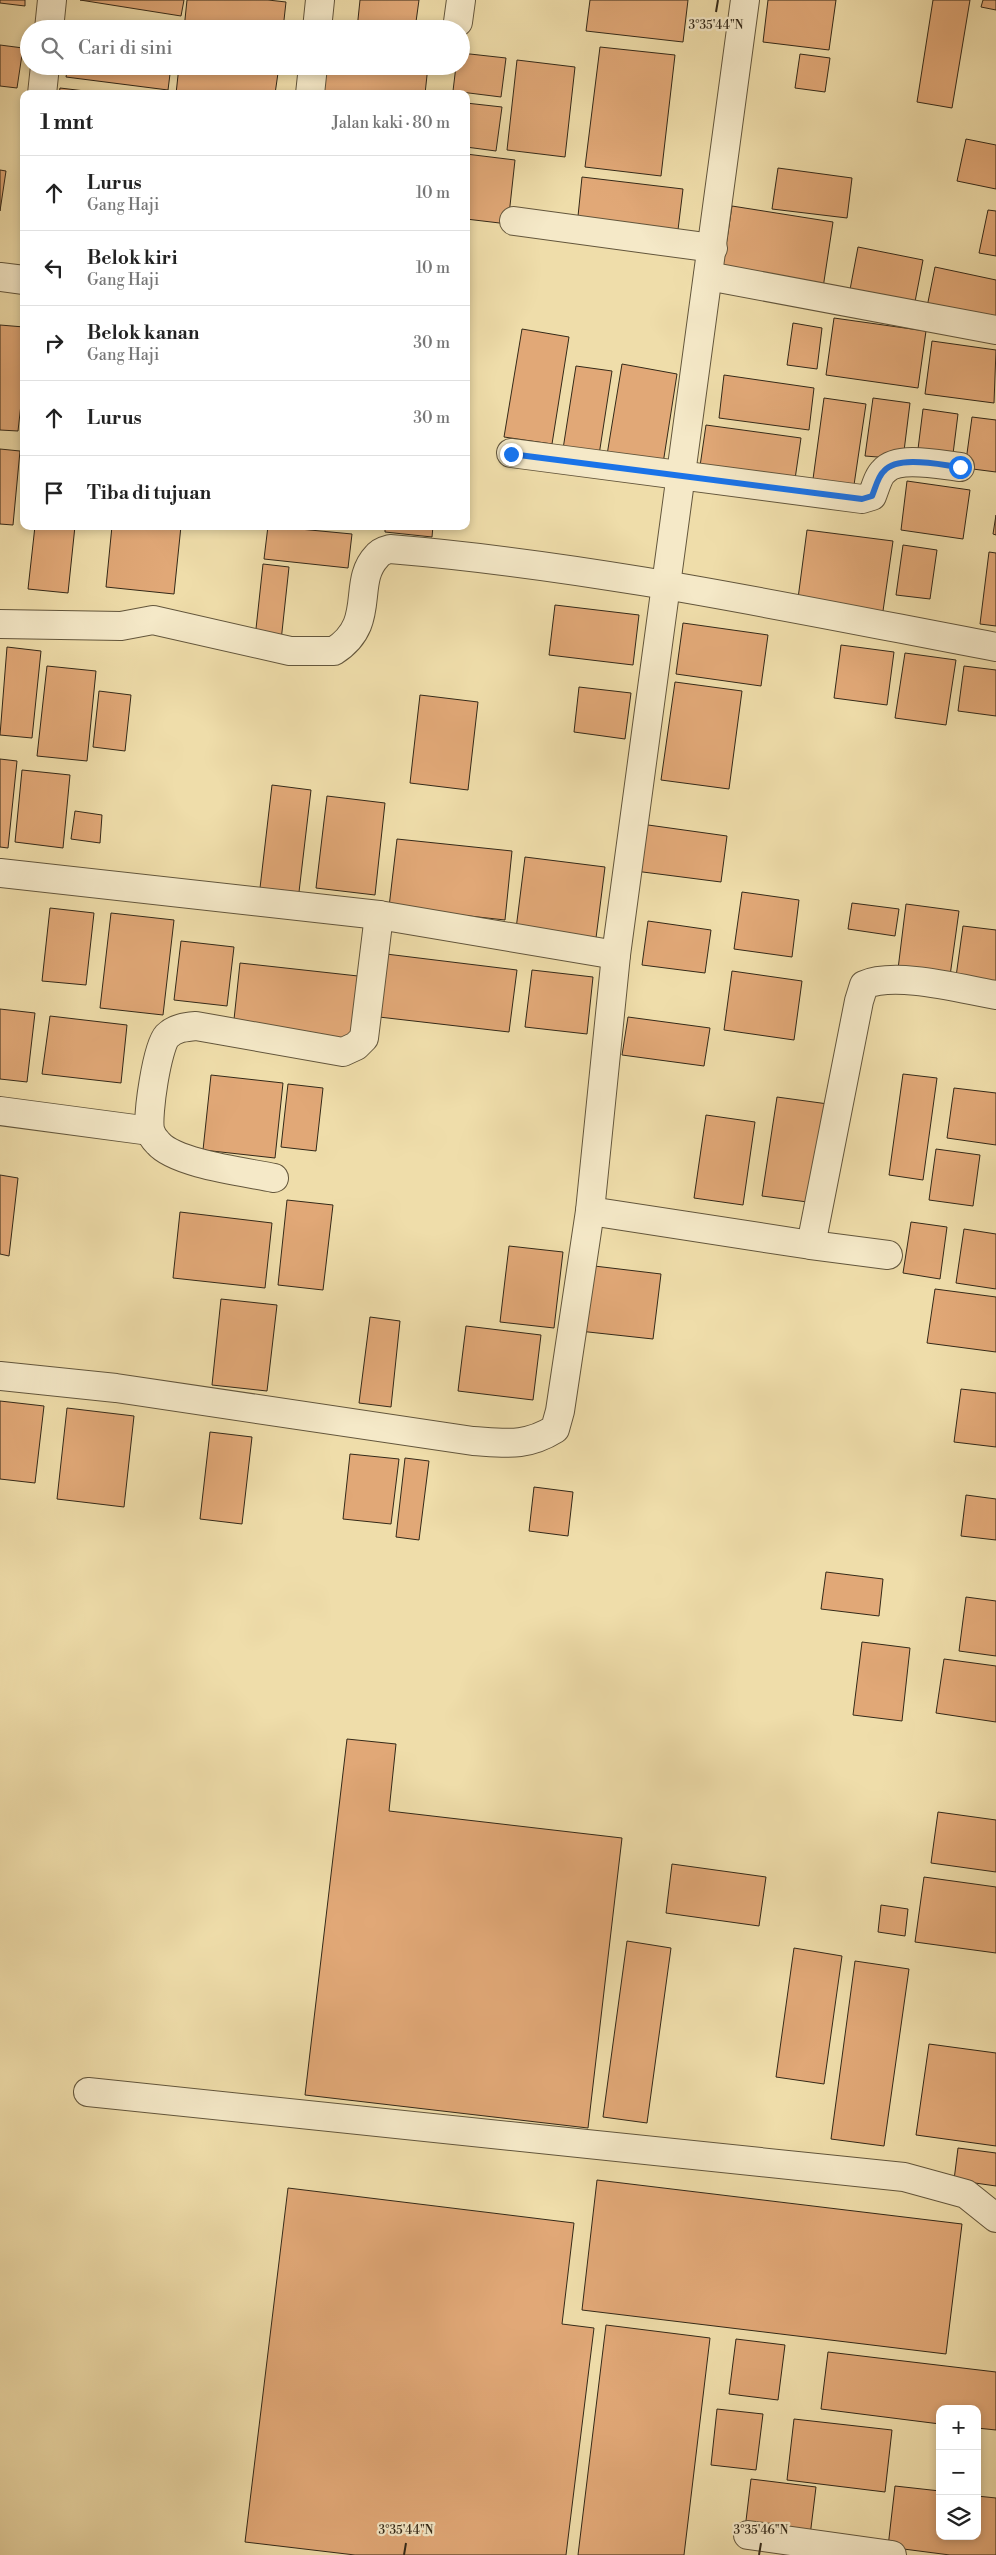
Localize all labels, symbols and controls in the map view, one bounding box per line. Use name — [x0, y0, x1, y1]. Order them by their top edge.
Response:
text: 3°35'44"N — [688, 18, 744, 33]
search box — [20, 20, 470, 75]
icon: search — [38, 34, 66, 62]
text: Cari di sini — [78, 36, 173, 60]
text: 1 mnt — [40, 110, 93, 136]
text: Jalan kaki · 80 m — [332, 113, 450, 133]
text: Lurus — [87, 171, 142, 195]
icon: ahead — [40, 179, 68, 207]
text: 10 m — [416, 183, 450, 203]
text: Gang Haji — [87, 195, 159, 215]
text: Belok kiri — [87, 246, 177, 270]
icon: left — [40, 254, 68, 282]
text: 10 m — [416, 258, 450, 278]
text: Gang Haji — [87, 270, 159, 290]
text: Belok kanan — [87, 321, 200, 345]
icon: right — [40, 329, 68, 357]
text: 30 m — [413, 333, 450, 353]
text: Gang Haji — [87, 345, 159, 365]
icon: ahead — [40, 404, 68, 432]
text: Lurus — [87, 406, 142, 430]
text: 30 m — [413, 408, 450, 428]
route end — [500, 443, 523, 466]
route start — [949, 456, 972, 479]
icon: arrive — [40, 479, 68, 507]
text: Tiba di tujuan — [87, 481, 211, 505]
map controls — [936, 2405, 981, 2540]
button: + — [936, 2405, 981, 2450]
button: − — [936, 2450, 981, 2495]
button: layers — [936, 2495, 981, 2540]
text: 3°35'44"N — [378, 2523, 434, 2538]
text: 3°35'46"N — [734, 2523, 789, 2538]

